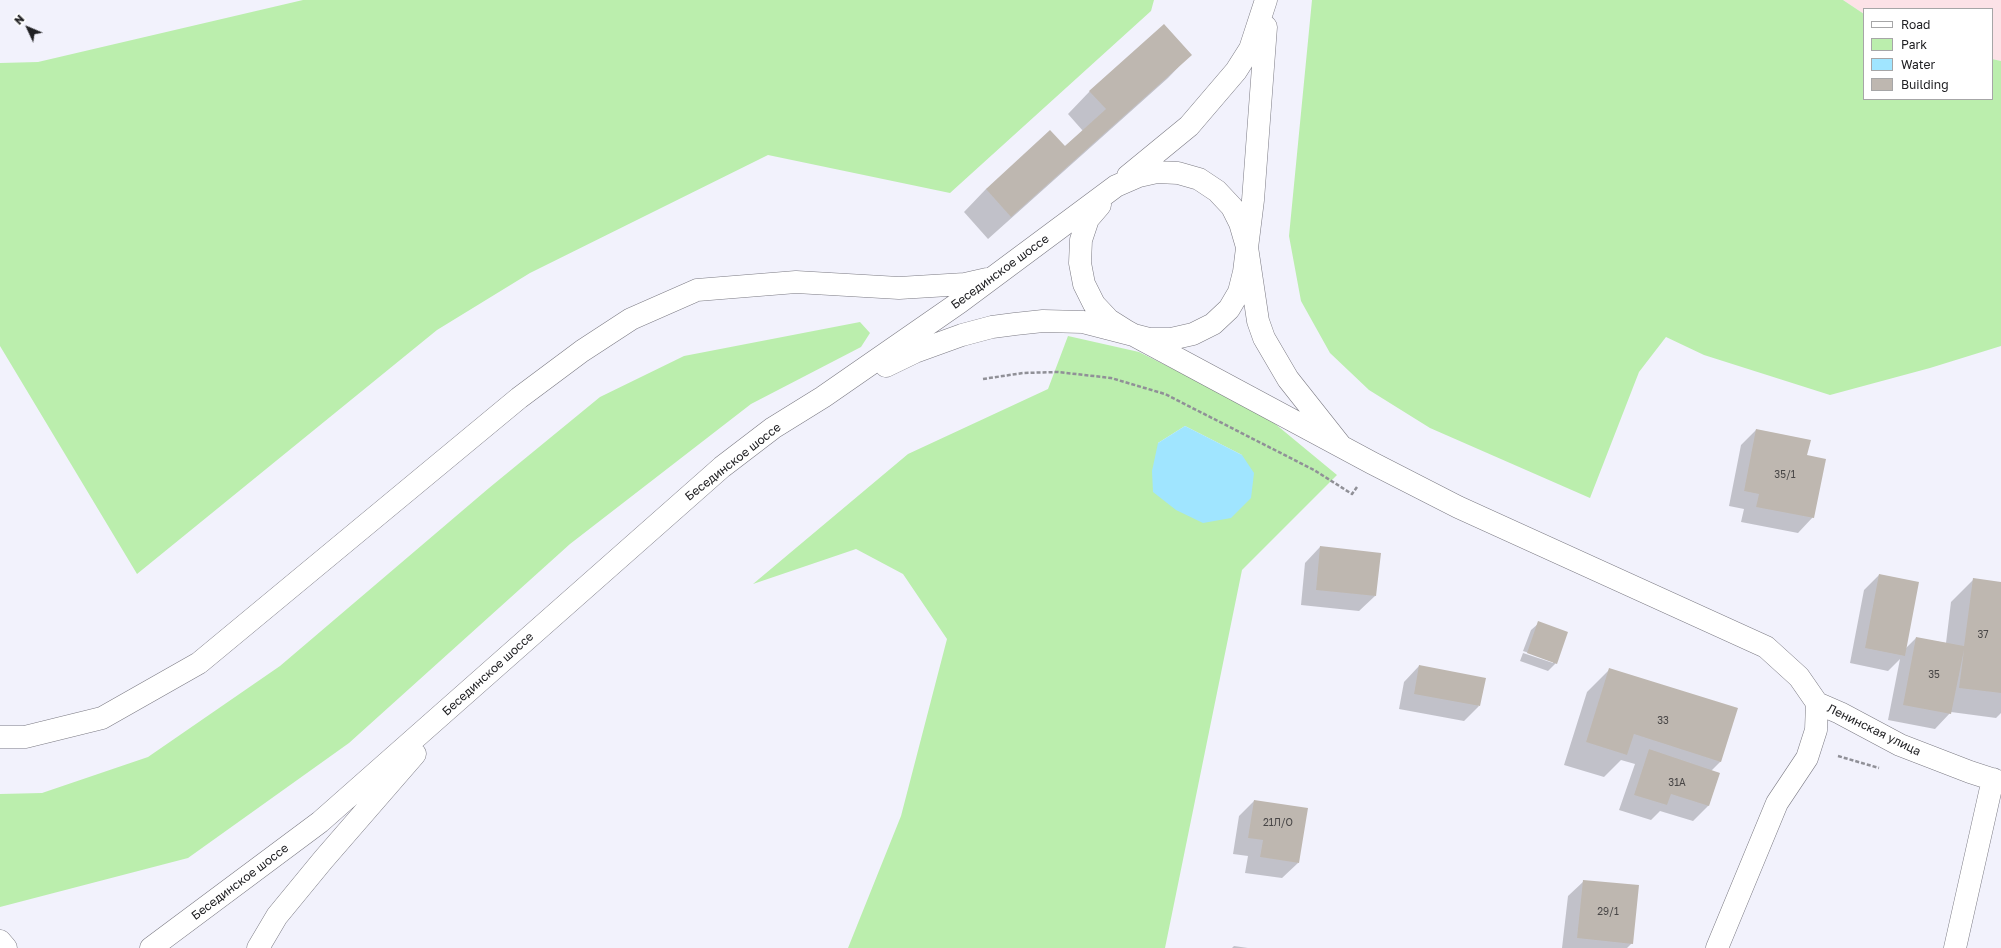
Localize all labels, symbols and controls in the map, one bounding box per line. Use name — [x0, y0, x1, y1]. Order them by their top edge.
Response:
north arrow — [8, 8, 48, 48]
legend — [1863, 8, 1993, 100]
text: N — [11, 12, 27, 27]
text: Road — [1901, 17, 1930, 32]
text: Park — [1901, 37, 1927, 52]
text: Water — [1901, 57, 1935, 72]
text: Building — [1901, 77, 1949, 92]
street label: Бесединское шоссе — [948, 232, 1052, 312]
street label: Бесединское шоссе — [682, 420, 784, 504]
house number: 35/1 — [1774, 469, 1796, 481]
street label: Бесединское шоссе — [440, 629, 536, 719]
house number: 37 — [1977, 629, 1989, 641]
house number: 35 — [1928, 669, 1940, 681]
street label: Ленинская улица — [1825, 701, 1923, 759]
house number: 33 — [1657, 715, 1669, 727]
house number: 31А — [1668, 777, 1686, 789]
house number: 21Л/О — [1263, 817, 1293, 829]
street label: Бесединское шоссе — [189, 841, 291, 923]
house number: 29/1 — [1597, 906, 1619, 918]

